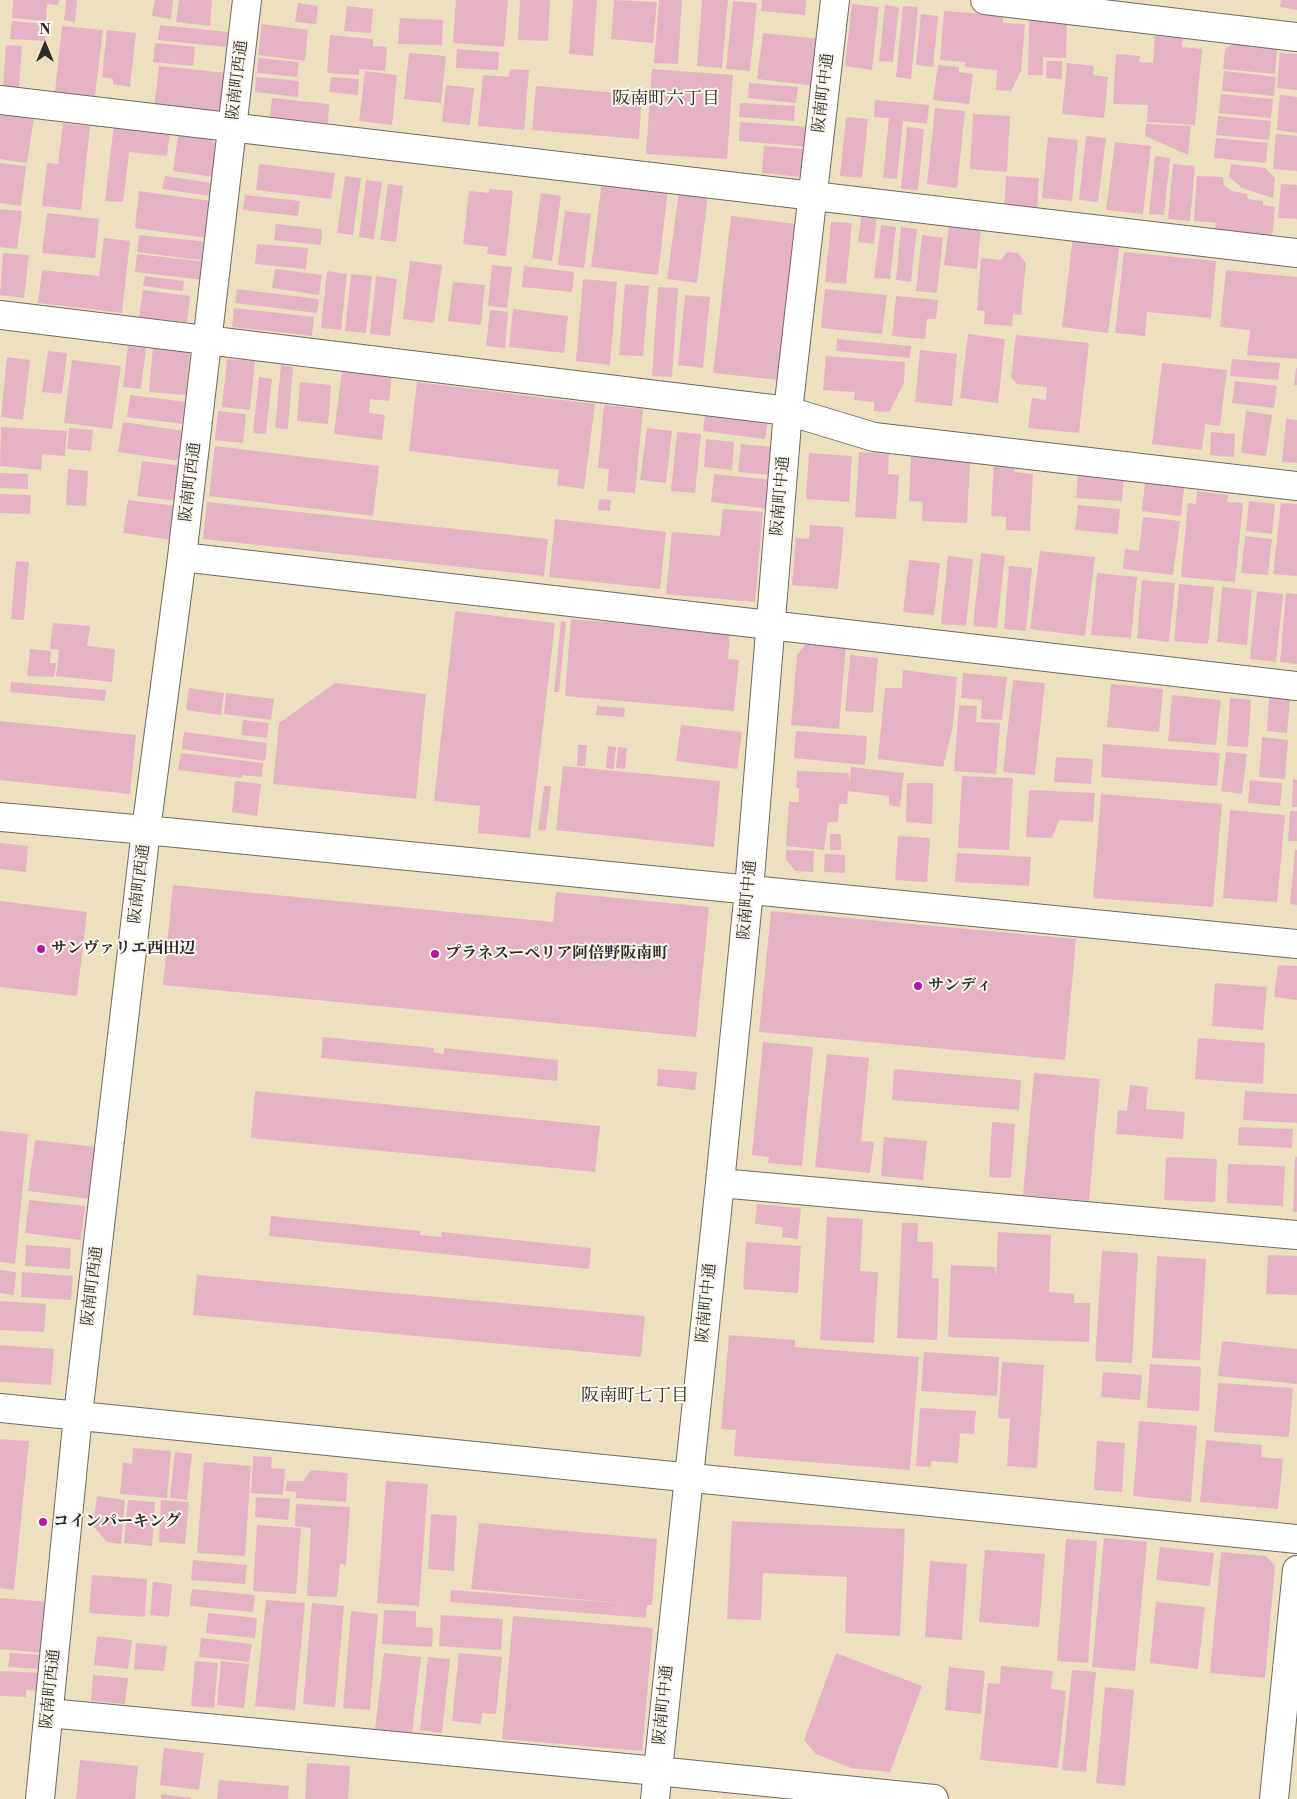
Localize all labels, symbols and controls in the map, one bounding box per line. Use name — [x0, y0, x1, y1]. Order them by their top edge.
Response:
north arrow — [20, 20, 70, 70]
text: N — [39, 21, 51, 39]
street label: 阪南町西通 — [224, 39, 252, 121]
street label: 阪南町中通 — [810, 52, 838, 134]
district label: 阪南町六丁目 — [612, 89, 720, 111]
street label: 阪南町西通 — [177, 441, 205, 523]
street label: 阪南町中通 — [768, 455, 794, 537]
street label: 阪南町西通 — [126, 843, 154, 925]
street label: 阪南町中通 — [735, 859, 761, 941]
place label: サンヴァリエ西田辺 — [51, 939, 195, 959]
marker: サンヴァリエ西田辺 — [35, 943, 47, 955]
place label: プラネスーペリア阿倍野阪南町 — [445, 944, 668, 964]
marker: プラネスーペリア阿倍野阪南町 — [429, 948, 441, 960]
place label: サンディ — [928, 976, 992, 996]
marker: サンディ — [912, 980, 924, 992]
street label: 阪南町西通 — [79, 1245, 107, 1327]
street label: 阪南町中通 — [693, 1262, 721, 1344]
district label: 阪南町七丁目 — [581, 1386, 689, 1408]
place label: コインパーキング — [53, 1512, 181, 1532]
marker: コインパーキング — [37, 1516, 49, 1528]
street label: 阪南町西通 — [37, 1648, 65, 1730]
street label: 阪南町中通 — [650, 1664, 678, 1746]

